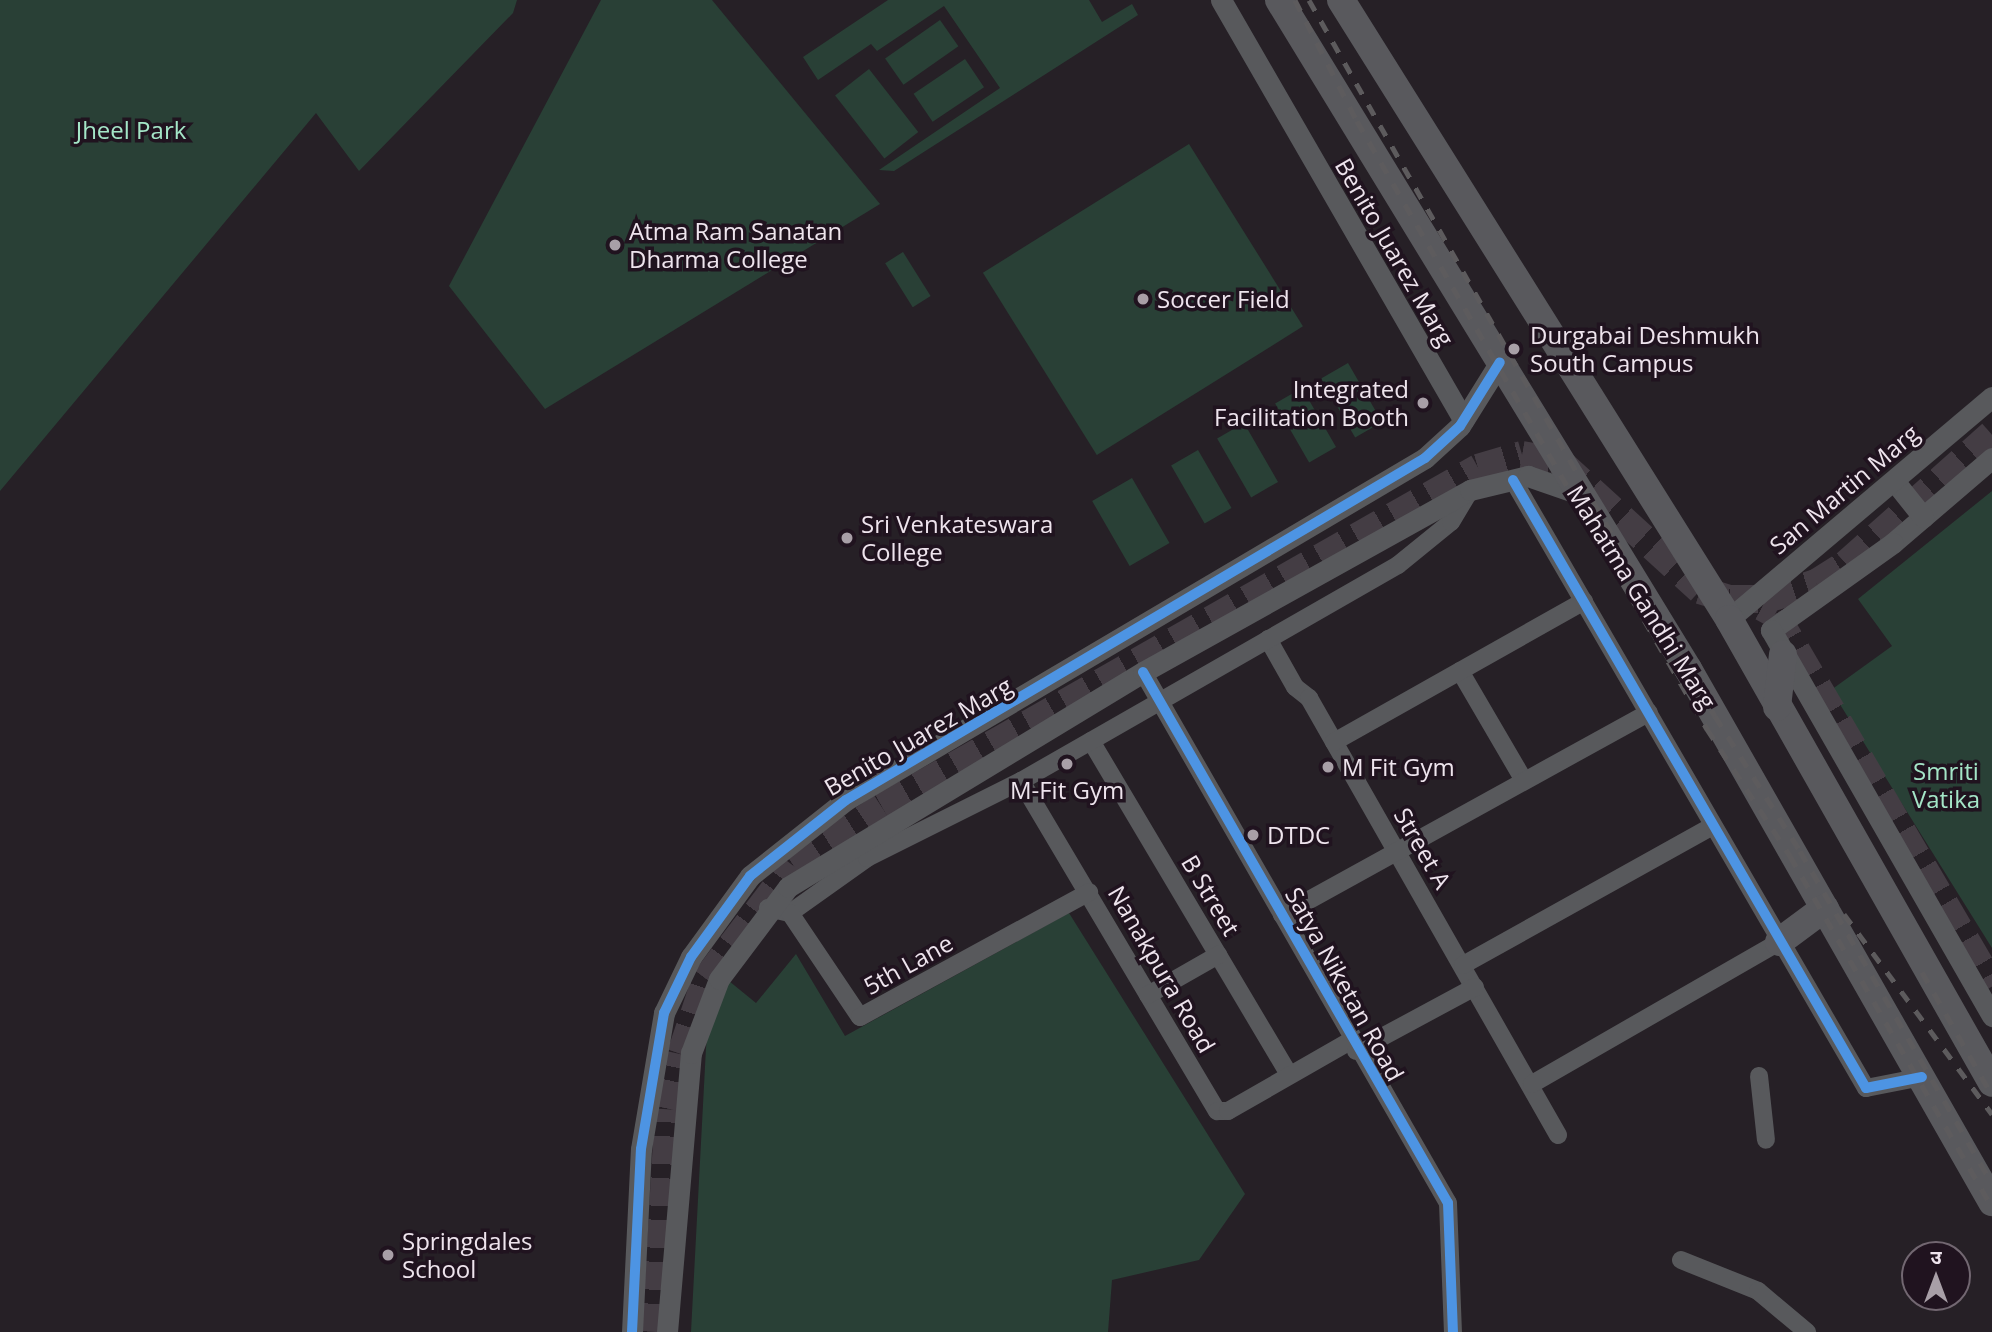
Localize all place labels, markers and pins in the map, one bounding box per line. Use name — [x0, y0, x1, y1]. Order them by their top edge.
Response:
place label: Atma Ram Sanatan Dharma College — [629, 217, 842, 273]
marker: Atma Ram Sanatan Dharma College — [607, 237, 623, 253]
place label: Soccer Field — [1157, 285, 1290, 313]
marker: Soccer Field — [1135, 291, 1151, 307]
place label: Durgabai Deshmukh South Campus — [1530, 321, 1760, 377]
marker: Durgabai Deshmukh South Campus — [1504, 339, 1524, 359]
place label: Integrated Facilitation Booth — [1214, 375, 1409, 431]
marker: Integrated Facilitation Booth — [1415, 395, 1431, 411]
place label: Sri Venkateswara College — [861, 510, 1053, 566]
marker: Sri Venkateswara College — [839, 530, 855, 546]
place label: M Fit Gym — [1342, 753, 1455, 781]
marker: M-Fit Gym — [1059, 756, 1075, 772]
marker: M Fit Gym — [1320, 759, 1336, 775]
place label: M-Fit Gym — [1010, 776, 1124, 804]
place label: DTDC — [1267, 821, 1330, 849]
marker: DTDC — [1245, 827, 1261, 843]
place label: Springdales School — [402, 1227, 532, 1283]
marker: Springdales School — [380, 1247, 396, 1263]

